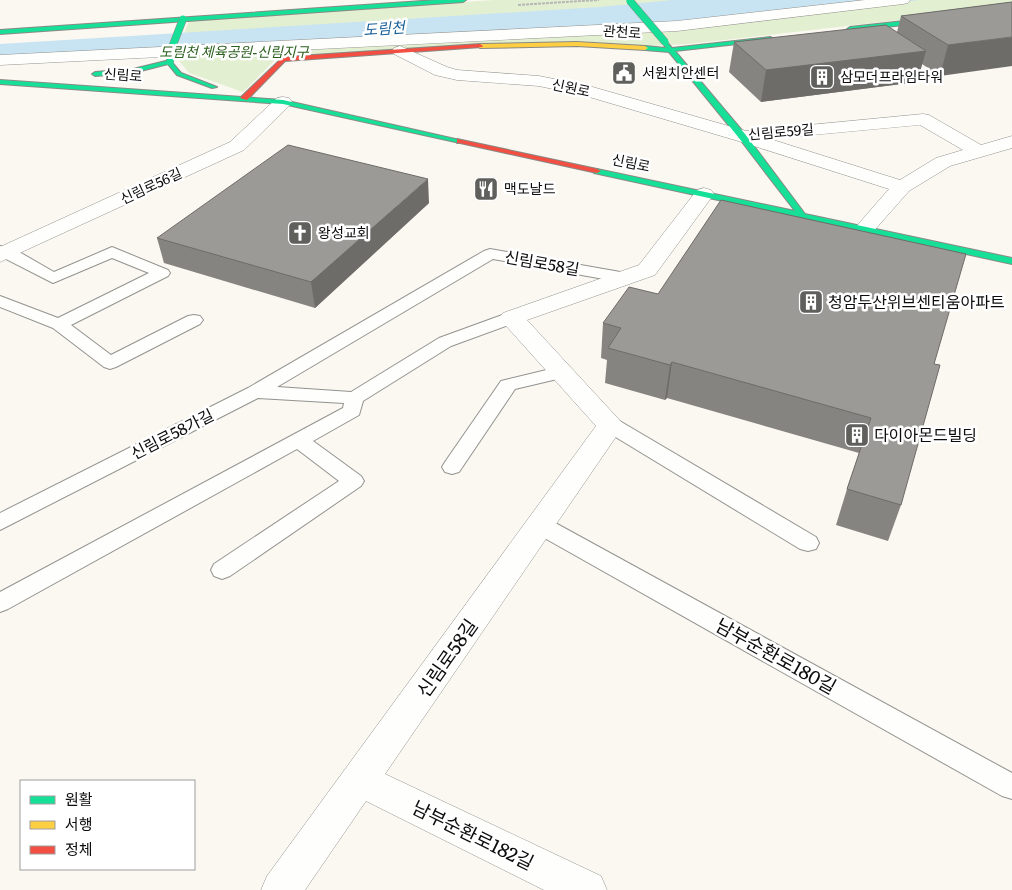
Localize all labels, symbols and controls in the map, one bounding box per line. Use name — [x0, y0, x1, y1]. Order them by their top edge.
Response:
water label: 도림천 — [362, 14, 408, 40]
street label: 관천로 — [602, 20, 642, 42]
park label: 도림천 체육공원-신림지구 — [159, 41, 310, 61]
public building icon: 서원치안센터 — [611, 60, 637, 86]
place label: 서원치안센터 — [642, 62, 719, 82]
street label: 신림로 — [103, 63, 143, 85]
building icon: 삼모더프라임타워 — [809, 64, 835, 90]
place label: 삼모더프라임타워 — [840, 66, 943, 86]
street label: 신원로 — [550, 73, 592, 101]
street label: 신림로59길 — [747, 118, 815, 144]
street label: 신림로 — [610, 148, 652, 176]
street label: 신림로56길 — [116, 162, 185, 208]
restaurant icon: 맥도날드 — [473, 176, 499, 202]
place label: 맥도날드 — [504, 178, 556, 198]
church icon: 왕성교회 — [287, 220, 313, 246]
place label: 왕성교회 — [318, 222, 370, 242]
street label: 신림로58길 — [503, 244, 582, 280]
building icon: 청암두산위브센티움아파트 — [798, 289, 824, 315]
place label: 청암두산위브센티움아파트 — [828, 289, 1005, 313]
street label: 신림로58가길 — [126, 402, 217, 464]
building icon: 다이아몬드빌딩 — [844, 422, 870, 448]
place label: 다이아몬드빌딩 — [874, 422, 977, 446]
street label: 남부순환로180길 — [711, 610, 842, 700]
street label: 신림로58길 — [409, 613, 483, 702]
legend — [20, 780, 195, 870]
text: 원활 — [65, 787, 93, 810]
street label: 남부순환로182길 — [408, 792, 539, 876]
text: 서행 — [65, 812, 93, 835]
text: 정체 — [65, 837, 93, 860]

